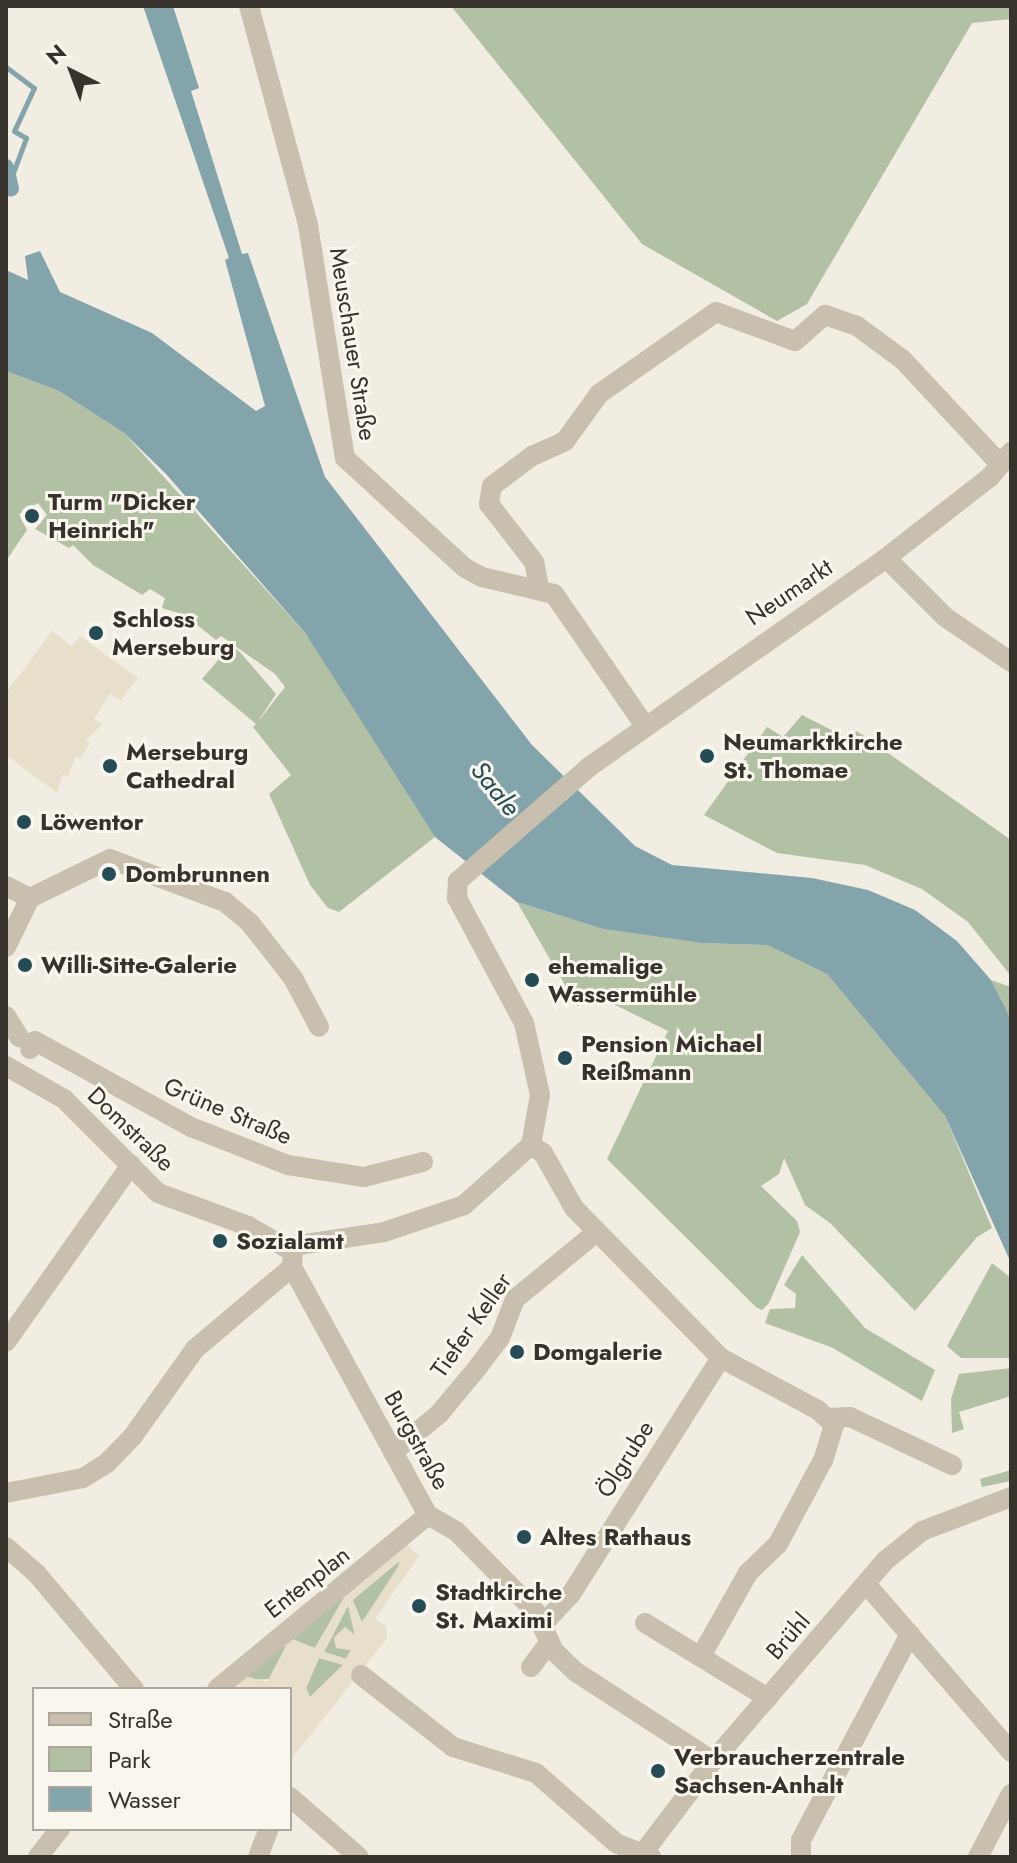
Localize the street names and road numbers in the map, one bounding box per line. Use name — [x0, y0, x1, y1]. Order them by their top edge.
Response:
street label: Meuschauer Straße — [324, 246, 382, 442]
street label: Neumarkt — [740, 553, 838, 631]
street label: Grüne Straße — [160, 1071, 296, 1151]
street label: Domstraße — [82, 1081, 180, 1177]
street label: Tiefer Keller — [424, 1267, 518, 1383]
street label: Burgstraße — [378, 1385, 456, 1495]
street label: Ölgrube — [590, 1415, 660, 1503]
street label: Entenplan — [259, 1540, 355, 1624]
street label: Brühl — [760, 1607, 816, 1665]

